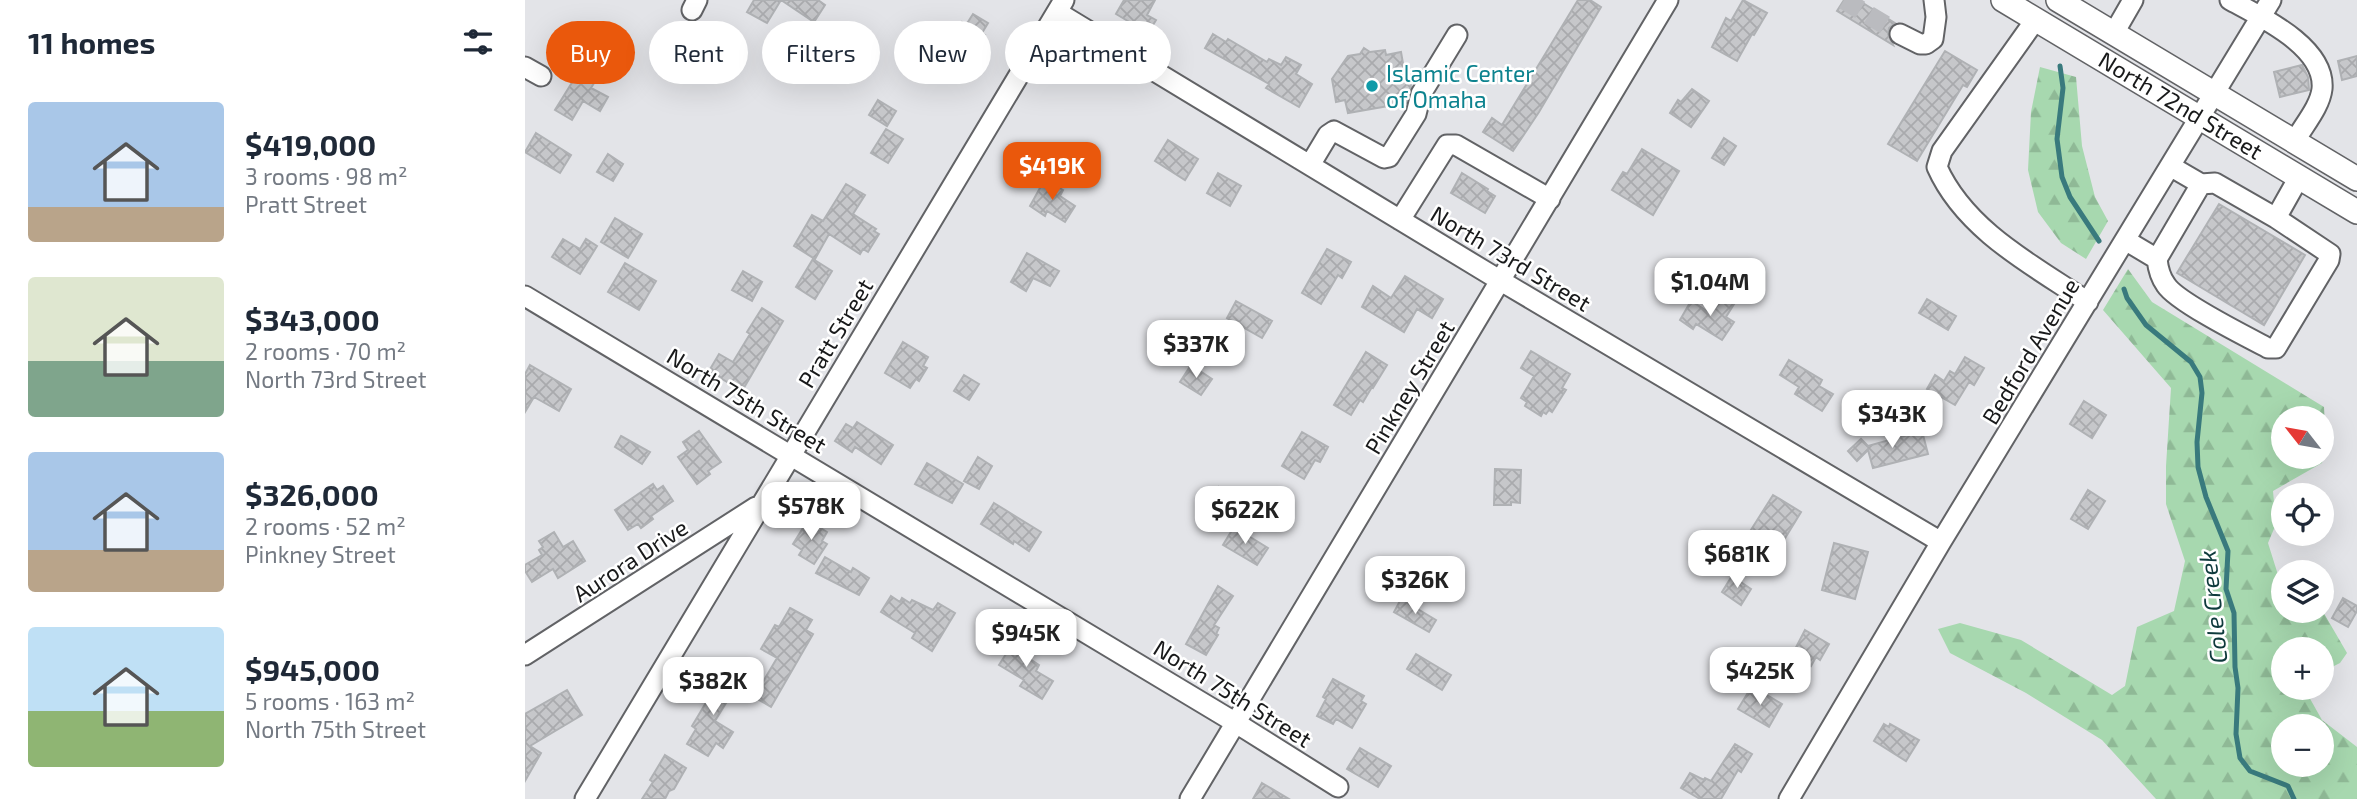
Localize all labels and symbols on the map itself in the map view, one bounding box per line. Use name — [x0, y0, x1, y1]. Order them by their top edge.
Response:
street label: North 72nd Street — [2094, 45, 2268, 165]
place label: Islamic Center of Omaha — [1386, 59, 1535, 113]
marker: Islamic Center of Omaha — [1364, 78, 1380, 94]
pin: $419K — [1003, 142, 1101, 202]
street label: North 73rd Street — [1426, 199, 1596, 317]
pin: $1.04M — [1653, 258, 1767, 318]
street label: Pratt Street — [792, 273, 879, 392]
street label: Bedford Avenue — [1975, 273, 2085, 429]
street label: Pinkney Street — [1358, 315, 1460, 459]
pin: $337K — [1147, 320, 1245, 380]
street label: North 75th Street — [662, 341, 832, 459]
pin: $343K — [1843, 391, 1941, 450]
north arrow — [2271, 406, 2335, 469]
pin: $578K — [762, 482, 860, 542]
pin: $622K — [1196, 486, 1294, 546]
street label: Aurora Drive — [567, 513, 693, 607]
pin: $681K — [1688, 530, 1786, 590]
water label: Cole Creek — [2192, 549, 2232, 665]
pin: $326K — [1366, 556, 1464, 616]
pin: $945K — [977, 610, 1075, 669]
street label: North 75th Street — [1149, 633, 1317, 753]
pin: $425K — [1711, 648, 1809, 707]
pin: $382K — [664, 658, 762, 717]

